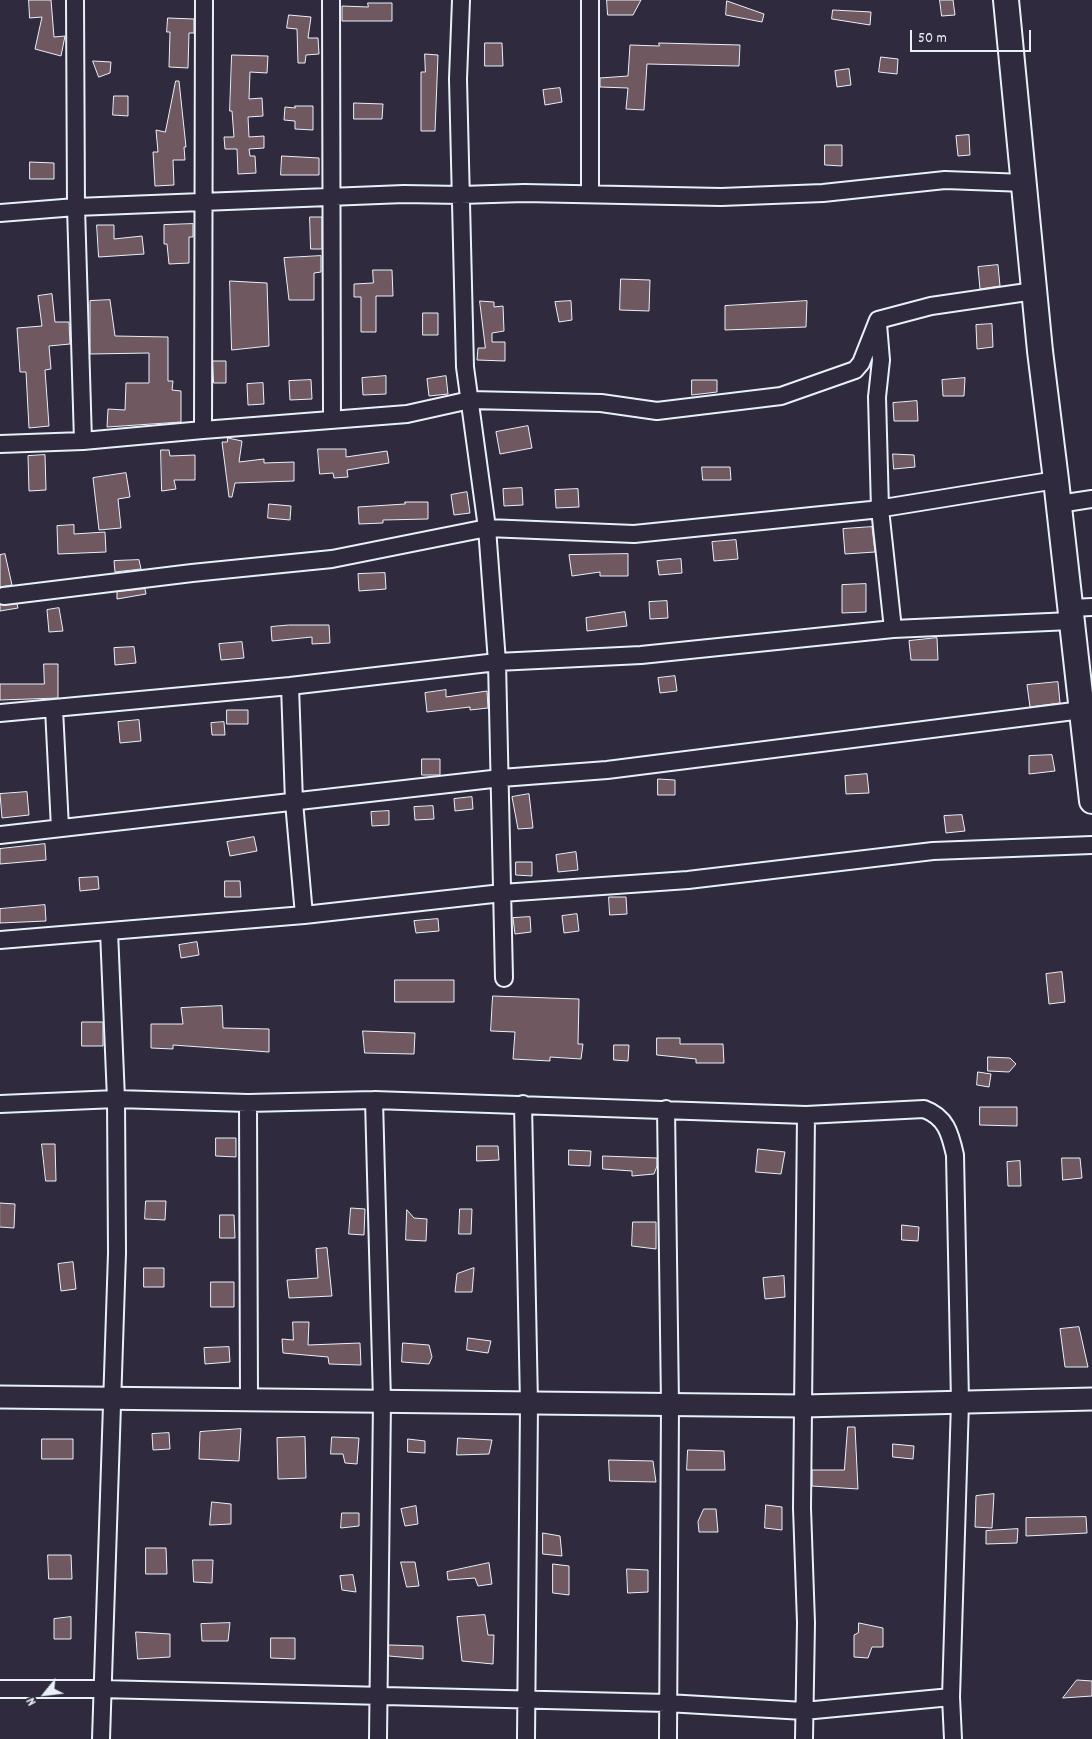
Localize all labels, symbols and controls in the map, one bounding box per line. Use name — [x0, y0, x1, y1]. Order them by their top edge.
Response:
scale bar — [912, 20, 1033, 52]
text: 50 m — [918, 28, 947, 50]
north arrow — [20, 1669, 70, 1719]
text: N — [21, 1693, 42, 1709]

